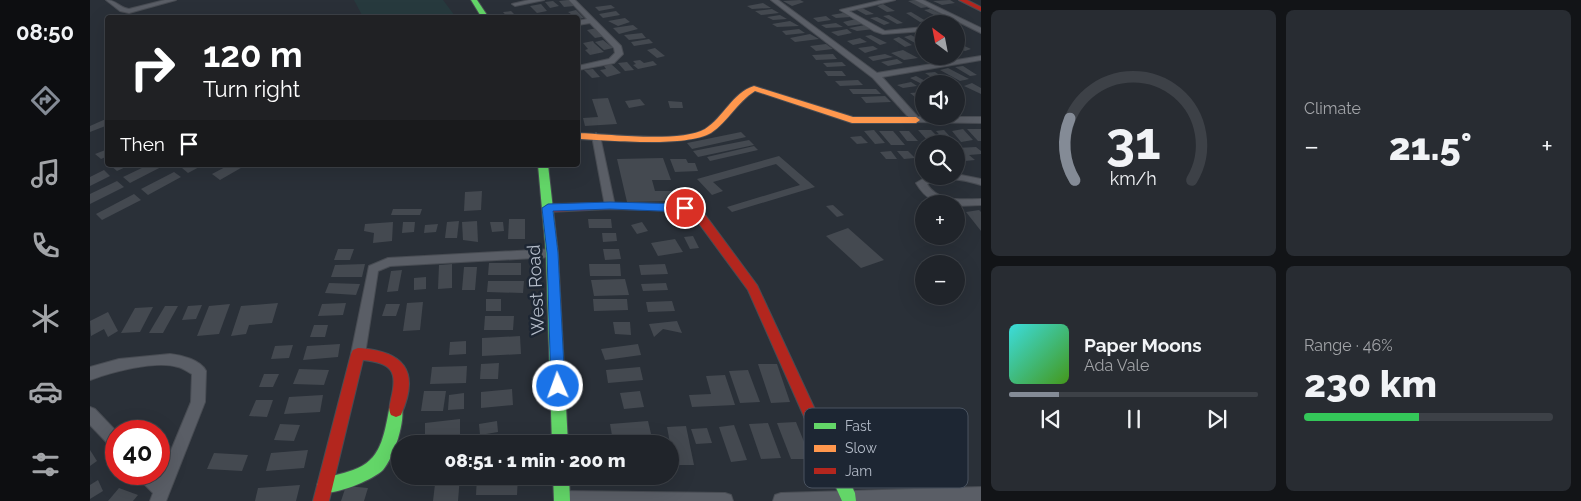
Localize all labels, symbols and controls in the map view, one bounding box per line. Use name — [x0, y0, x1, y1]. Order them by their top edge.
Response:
north arrow — [915, 15, 965, 65]
map controls — [915, 15, 965, 305]
text: 08:50 — [16, 19, 74, 45]
text: 120 m — [203, 34, 303, 75]
icon: right — [120, 35, 185, 100]
button: sound — [915, 75, 965, 125]
text: Turn right — [203, 76, 300, 102]
icon: directions — [28, 83, 63, 118]
text: Climate — [1304, 99, 1361, 118]
text: 31 — [1106, 110, 1161, 171]
text: 21.5° — [1389, 124, 1472, 169]
icon: arrive — [175, 130, 203, 158]
text: − — [1304, 130, 1319, 163]
text: + — [1541, 130, 1553, 163]
text: Then — [120, 133, 165, 155]
button: search — [915, 135, 965, 185]
icon: music — [28, 156, 63, 191]
text: km/h — [1110, 168, 1157, 189]
pin — [664, 187, 706, 229]
icon: arrive — [671, 194, 699, 222]
button: + — [915, 195, 965, 245]
icon: phone — [28, 228, 63, 263]
street label: West Road — [523, 244, 548, 336]
button: − — [915, 255, 965, 305]
icon: climate — [28, 301, 63, 336]
text: Paper Moons — [1084, 334, 1202, 356]
text: Range · 46% — [1304, 336, 1393, 355]
text: Ada Vale — [1084, 356, 1149, 375]
position arrow — [531, 359, 583, 411]
text: 230 km — [1304, 361, 1437, 406]
icon: car — [28, 374, 63, 409]
icon: previous — [1037, 405, 1065, 433]
icon: pause — [1120, 405, 1148, 433]
icon: next — [1203, 405, 1231, 433]
legend — [804, 408, 968, 488]
text: Fast — [845, 418, 872, 434]
speed limit sign: 40 — [105, 420, 170, 485]
text: Slow — [845, 440, 877, 456]
icon: filters — [28, 447, 63, 482]
text: 08:51 · 1 min · 200 m — [445, 449, 625, 471]
text: Jam — [845, 463, 872, 479]

